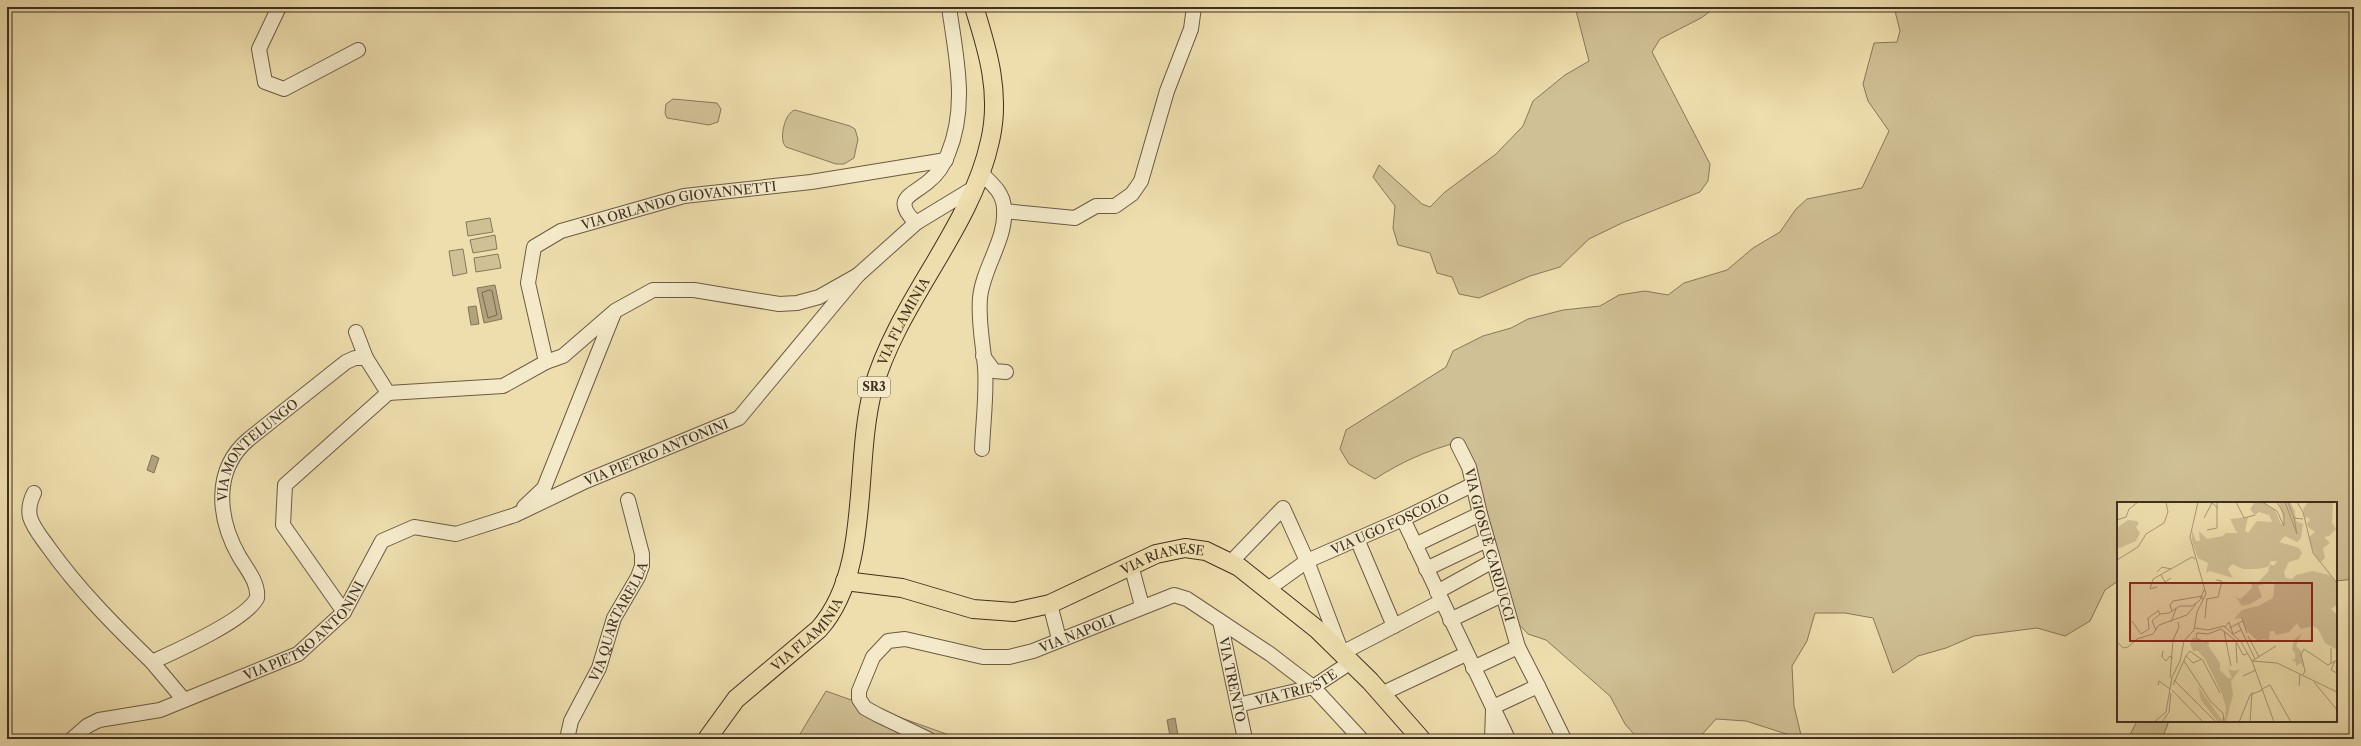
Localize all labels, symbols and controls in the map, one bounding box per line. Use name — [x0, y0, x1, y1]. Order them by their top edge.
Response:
street label: VIA ORLANDO GIOVANNETTI — [578, 178, 777, 233]
street label: VIA FLAMINIA — [874, 274, 933, 368]
road number: SR3 — [858, 377, 890, 397]
street label: VIA MONTELUNGO — [214, 395, 301, 502]
street label: VIA PIETRO ANTONINI — [581, 415, 731, 489]
street label: VIA GIOSUÈ CARDUCCI — [1461, 466, 1518, 623]
street label: VIA UGO FOSCOLO — [1327, 489, 1452, 558]
inset map — [2117, 502, 2337, 722]
street label: VIA RIANESE — [1117, 540, 1205, 578]
street label: VIA QUARTARELLA — [585, 559, 651, 685]
street label: VIA PIETRO ANTONINI — [240, 578, 367, 684]
street label: VIA FLAMINIA — [767, 595, 846, 675]
street label: VIA NAPOLI — [1036, 611, 1117, 656]
street label: VIA TRENTO — [1215, 635, 1249, 724]
street label: VIA TRIESTE — [1253, 665, 1340, 709]

